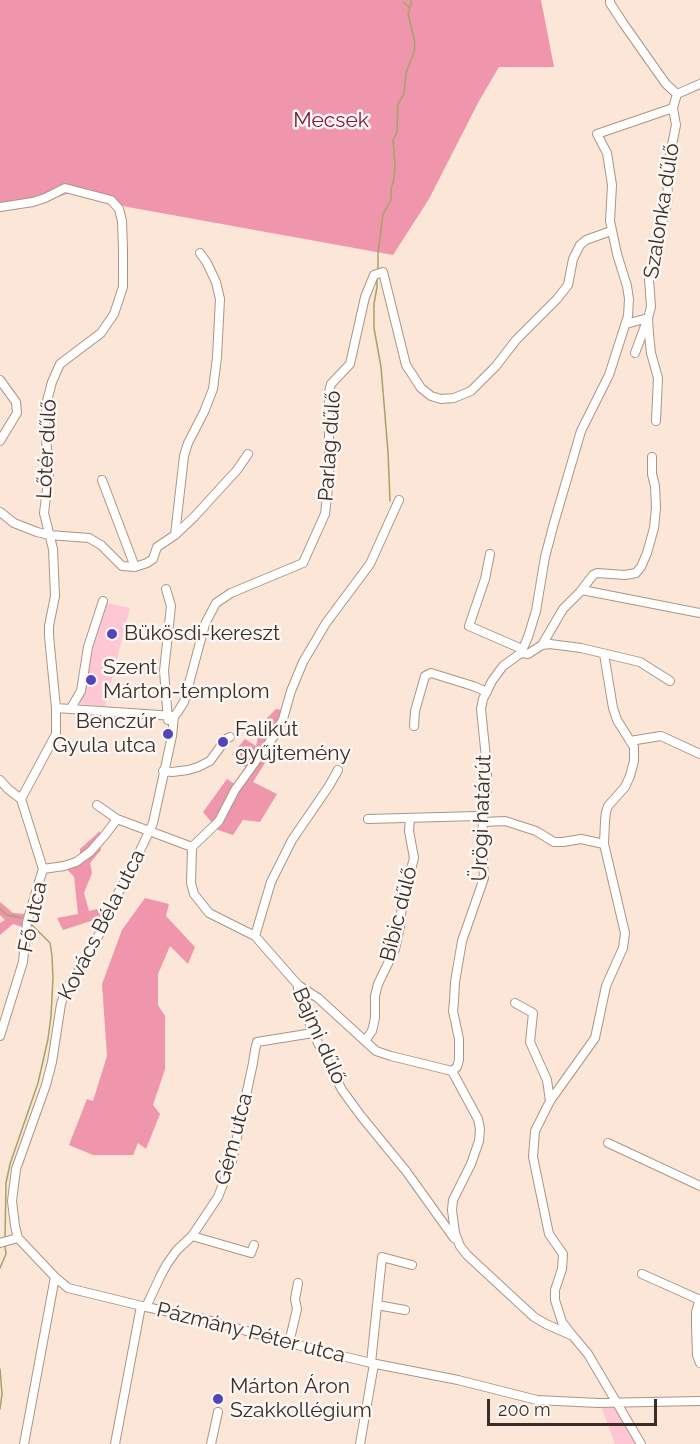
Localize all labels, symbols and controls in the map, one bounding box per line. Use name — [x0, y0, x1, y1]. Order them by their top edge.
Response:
park label: Mecsek — [293, 108, 369, 134]
street label: Szalonka dűlő — [639, 142, 685, 280]
street label: Parlag dűlő — [314, 390, 346, 502]
street label: Lőtér dűlő — [32, 398, 62, 500]
place label: Bükösdi-kereszt — [124, 621, 280, 647]
marker: Bükösdi-kereszt — [105, 627, 119, 641]
place label: Szent Márton-templom — [103, 655, 270, 705]
marker: Szent Márton-templom — [84, 673, 98, 687]
place label: Benczúr Gyula utca — [52, 709, 156, 759]
place label: Falikút gyűjtemény — [235, 717, 351, 767]
marker: Benczúr Gyula utca — [161, 727, 175, 741]
marker: Falikút gyűjtemény — [216, 735, 230, 749]
street label: Ürögi határút — [467, 754, 497, 882]
street label: Kovács Béla utca — [53, 846, 151, 1004]
street label: Bíbic dűlő — [375, 864, 423, 964]
street label: Fő utca — [13, 879, 53, 955]
street label: Bajmi dűlő — [287, 984, 351, 1088]
street label: Gém utca — [210, 1090, 258, 1188]
street label: Pázmány Péter utca — [154, 1297, 348, 1369]
place label: Márton Áron Szakkollégium — [230, 1374, 372, 1424]
scale bar — [490, 1387, 660, 1425]
marker: Márton Áron Szakkollégium — [211, 1392, 225, 1406]
text: 200 m — [498, 1399, 551, 1420]

